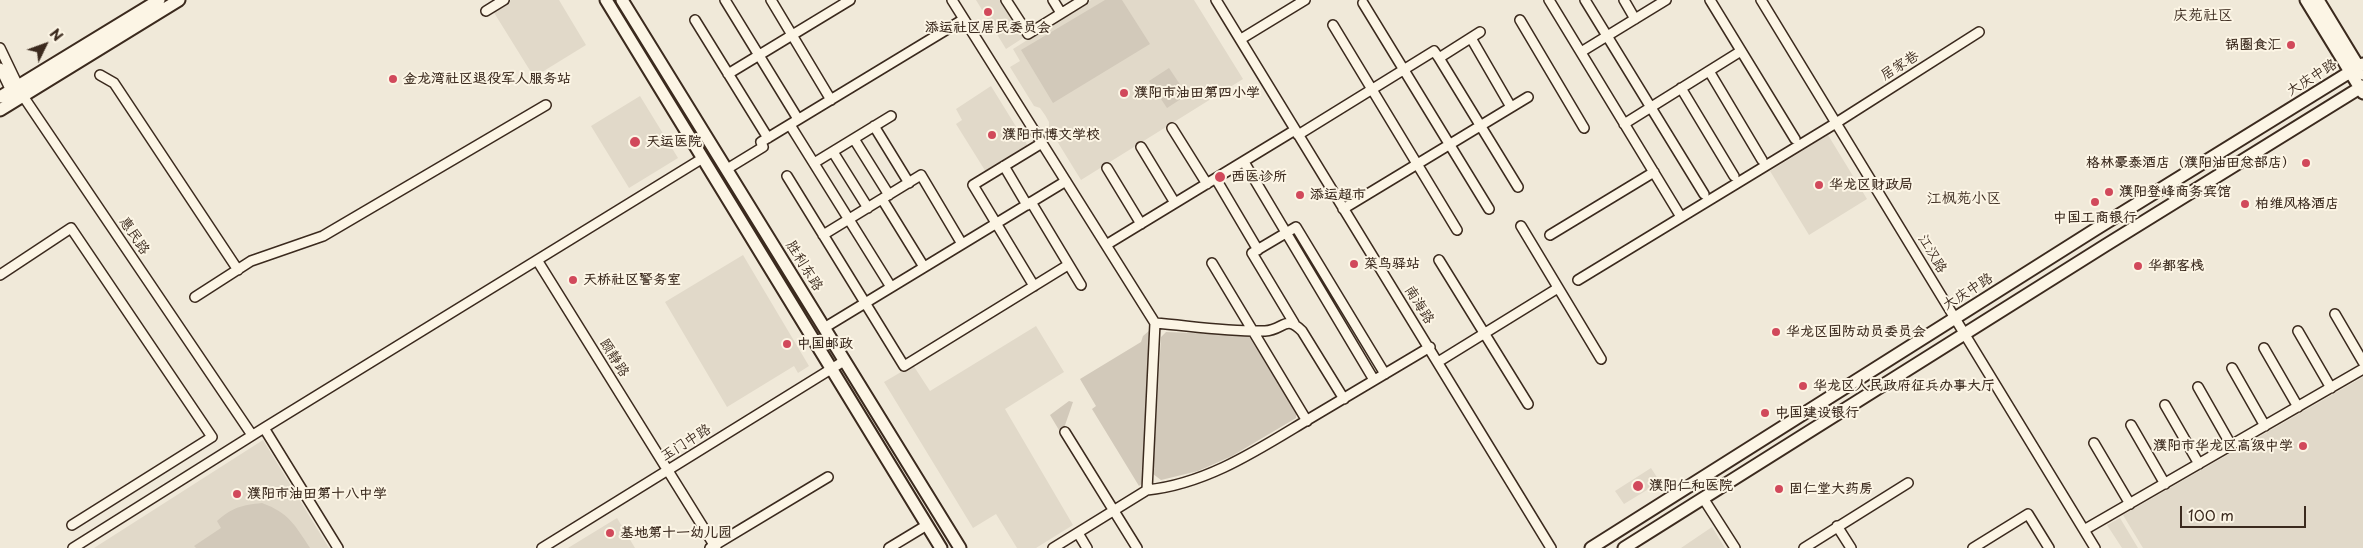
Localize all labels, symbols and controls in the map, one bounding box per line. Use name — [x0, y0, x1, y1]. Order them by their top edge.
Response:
marker: 添运社区居民委员会 — [982, 6, 994, 18]
district label: 庆苑社区 — [2173, 7, 2233, 25]
north arrow — [20, 20, 70, 70]
place label: 添运社区居民委员会 — [925, 20, 1051, 36]
text: N — [45, 23, 68, 46]
place label: 锅圈食汇 — [2225, 37, 2281, 53]
marker: 锅圈食汇 — [2285, 39, 2297, 51]
street label: 居家巷 — [1878, 48, 1922, 84]
street label: 大庆中路 — [2284, 56, 2340, 100]
place label: 金龙湾社区退役军人服务站 — [403, 71, 571, 87]
marker: 金龙湾社区退役军人服务站 — [387, 73, 399, 85]
place label: 濮阳市油田第四小学 — [1134, 85, 1260, 101]
marker: 濮阳市油田第四小学 — [1118, 87, 1130, 99]
place label: 濮阳市博文学校 — [1002, 127, 1100, 143]
marker: 濮阳市博文学校 — [986, 129, 998, 141]
place label: 天运医院 — [646, 134, 702, 150]
marker: 天运医院 — [628, 135, 642, 149]
place label: 格林豪泰酒店（濮阳油田总部店） — [2086, 155, 2296, 171]
marker: 格林豪泰酒店（濮阳油田总部店） — [2300, 157, 2312, 169]
place label: 西医诊所 — [1231, 169, 1287, 185]
marker: 西医诊所 — [1213, 170, 1227, 184]
place label: 华龙区财政局 — [1829, 177, 1913, 193]
marker: 华龙区财政局 — [1813, 179, 1825, 191]
place label: 濮阳登峰商务宾馆 — [2119, 184, 2231, 200]
marker: 濮阳登峰商务宾馆 — [2103, 186, 2115, 198]
place label: 添运超市 — [1310, 187, 1366, 203]
marker: 添运超市 — [1294, 189, 1306, 201]
district label: 江枫苑小区 — [1927, 190, 2001, 208]
marker: 中国工商银行 — [2089, 196, 2101, 208]
place label: 柏维风格酒店 — [2255, 196, 2339, 212]
marker: 柏维风格酒店 — [2239, 198, 2251, 210]
place label: 中国工商银行 — [2053, 210, 2137, 226]
street label: 惠民路 — [115, 214, 153, 258]
street label: 江汉路 — [1914, 232, 1950, 276]
street label: 胜利东路 — [782, 238, 826, 294]
place label: 菜鸟驿站 — [1364, 256, 1420, 272]
marker: 菜鸟驿站 — [1348, 258, 1360, 270]
place label: 华都客栈 — [2148, 258, 2204, 274]
marker: 华都客栈 — [2132, 260, 2144, 272]
street label: 大庆中路 — [1940, 270, 1996, 314]
place label: 天桥社区警务室 — [583, 272, 681, 288]
marker: 天桥社区警务室 — [567, 274, 579, 286]
street label: 南海路 — [1401, 283, 1437, 327]
place label: 华龙区国防动员委员会 — [1786, 324, 1926, 340]
marker: 华龙区国防动员委员会 — [1770, 326, 1782, 338]
street label: 颐静路 — [596, 336, 632, 380]
place label: 中国邮政 — [797, 336, 853, 352]
marker: 中国邮政 — [781, 338, 793, 350]
place label: 华龙区人民政府征兵办事大厅 — [1813, 378, 1995, 394]
marker: 华龙区人民政府征兵办事大厅 — [1797, 380, 1809, 392]
place label: 中国建设银行 — [1775, 405, 1859, 421]
marker: 中国建设银行 — [1759, 407, 1771, 419]
street label: 玉门中路 — [658, 421, 714, 465]
place label: 濮阳市华龙区高级中学 — [2153, 438, 2293, 454]
marker: 濮阳市华龙区高级中学 — [2297, 440, 2309, 452]
place label: 濮阳仁和医院 — [1649, 478, 1733, 494]
marker: 濮阳仁和医院 — [1631, 479, 1645, 493]
place label: 固仁堂大药房 — [1789, 481, 1873, 497]
marker: 固仁堂大药房 — [1773, 483, 1785, 495]
place label: 濮阳市油田第十八中学 — [247, 486, 387, 502]
marker: 濮阳市油田第十八中学 — [231, 488, 243, 500]
scale bar — [2183, 496, 2309, 528]
text: 100 m — [2188, 503, 2234, 526]
place label: 基地第十一幼儿园 — [620, 525, 732, 541]
marker: 基地第十一幼儿园 — [604, 527, 616, 539]

